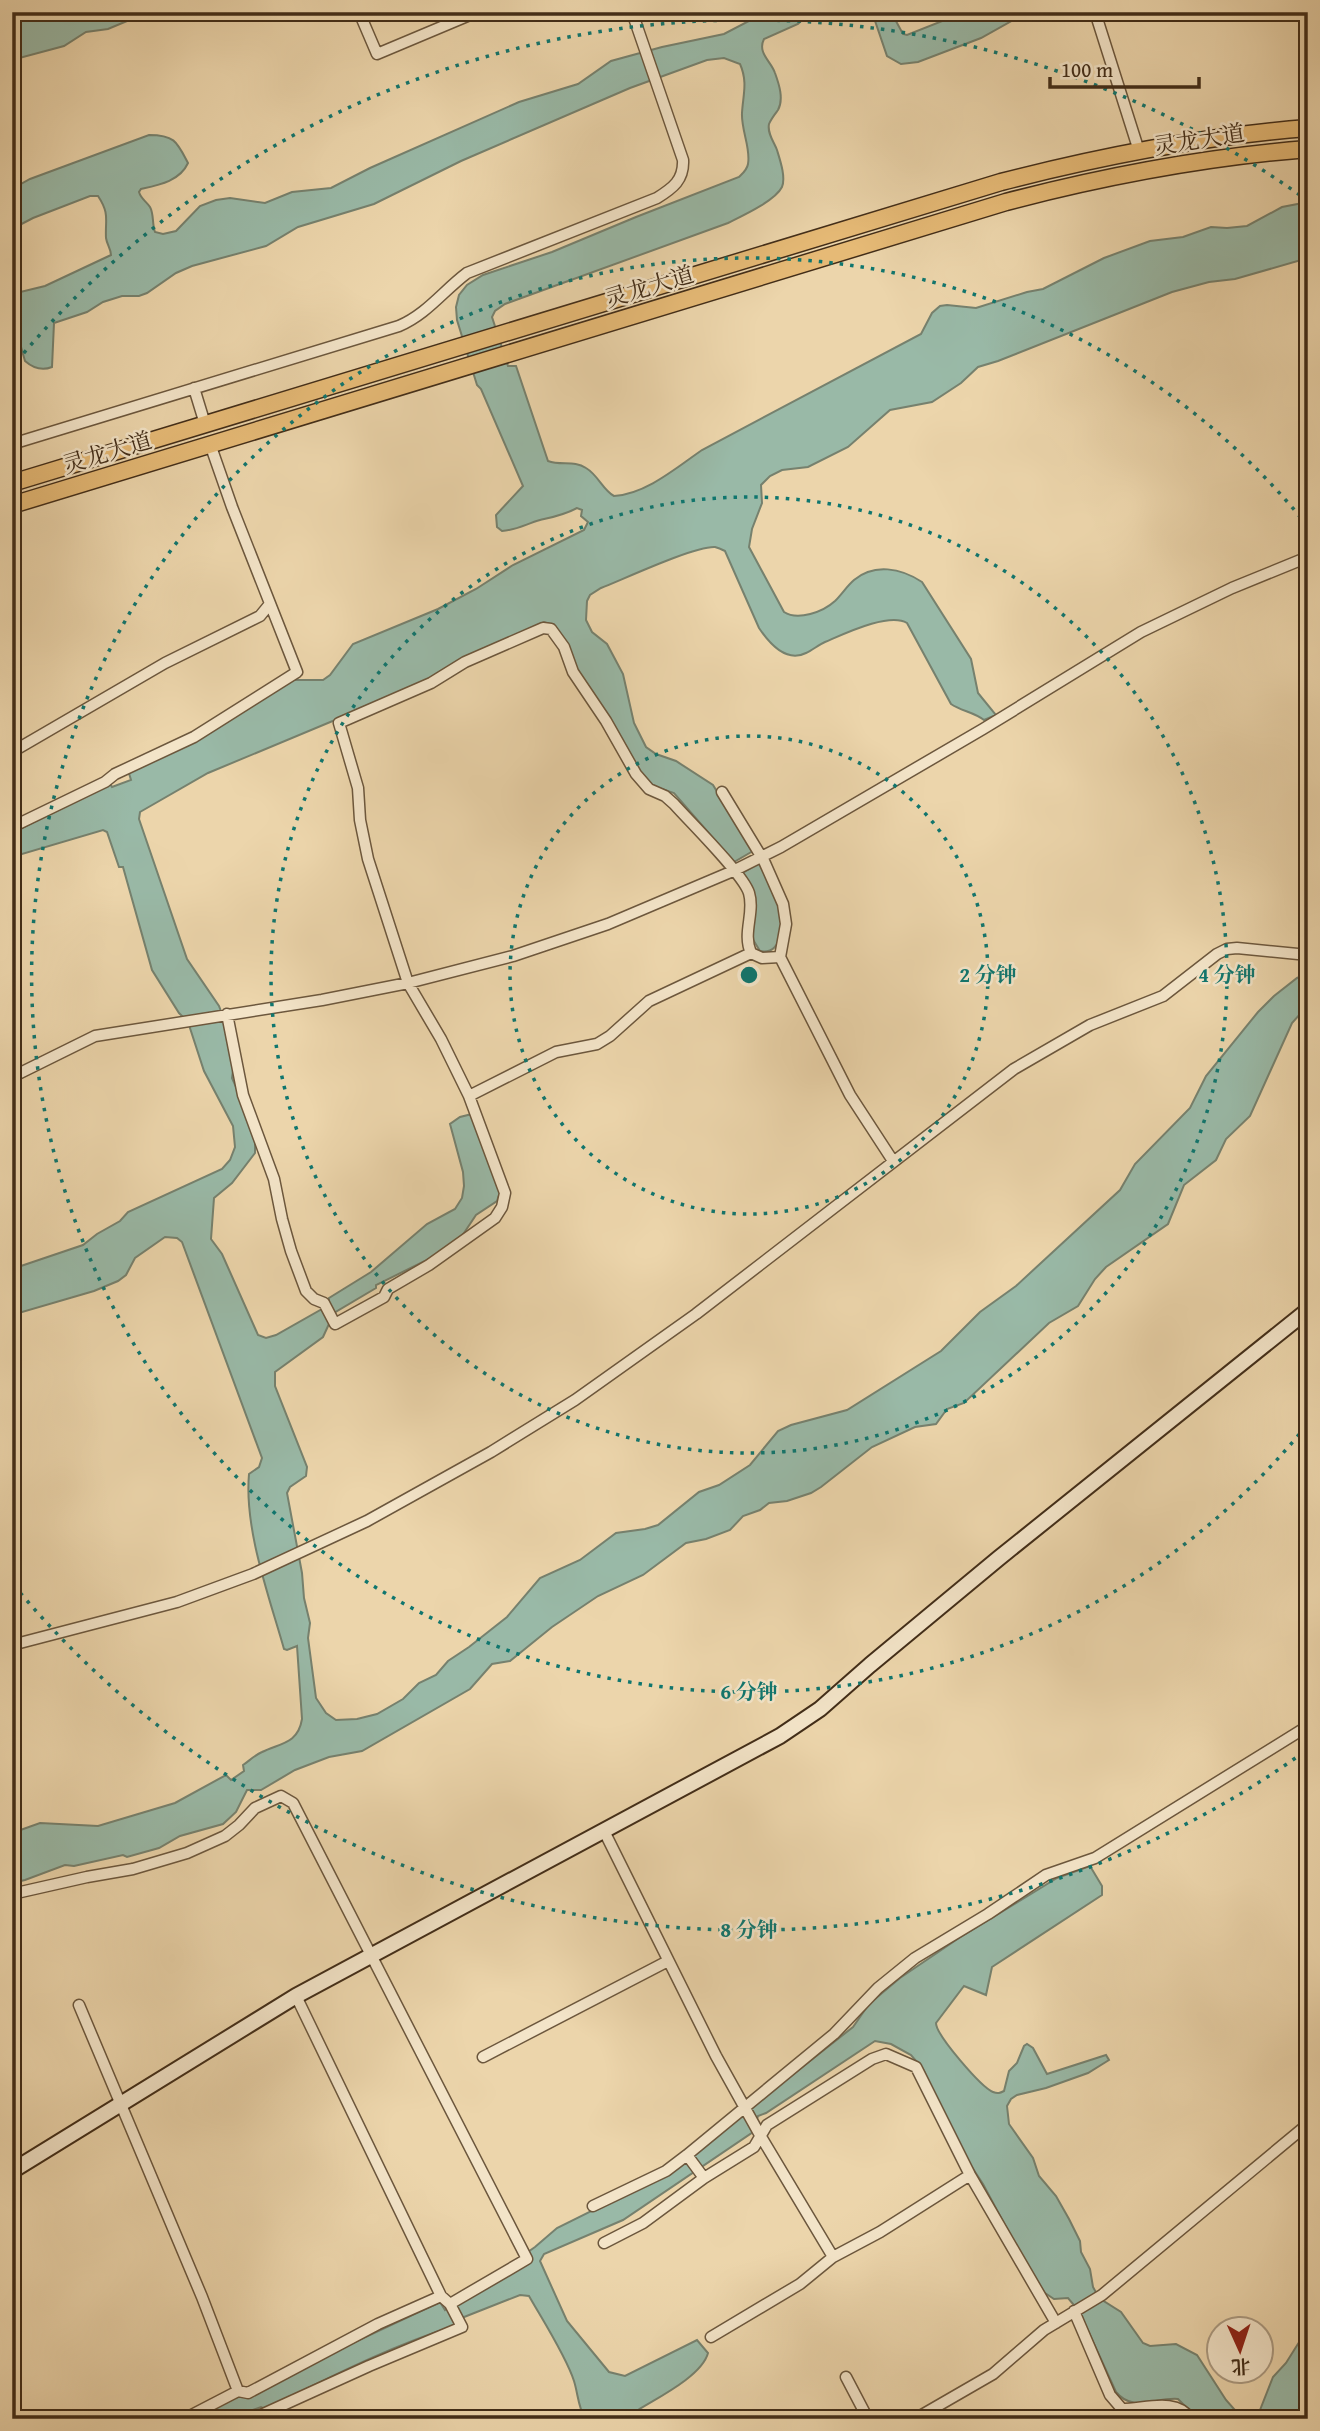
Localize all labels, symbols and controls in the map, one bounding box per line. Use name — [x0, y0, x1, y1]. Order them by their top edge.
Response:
scale bar — [1050, 46, 1199, 90]
text: 100 m — [1061, 54, 1113, 85]
street label: 灵龙大道 — [1151, 116, 1247, 162]
street label: 灵龙大道 — [600, 257, 698, 315]
street label: 灵龙大道 — [58, 423, 156, 481]
text: 2 分钟 — [959, 959, 1017, 990]
text: 4 分钟 — [1198, 959, 1256, 990]
centre of rings — [737, 963, 761, 987]
text: 6 分钟 — [720, 1676, 778, 1707]
text: 8 分钟 — [720, 1914, 778, 1945]
north arrow — [1204, 2316, 1274, 2386]
text: 北 — [1231, 2352, 1251, 2381]

